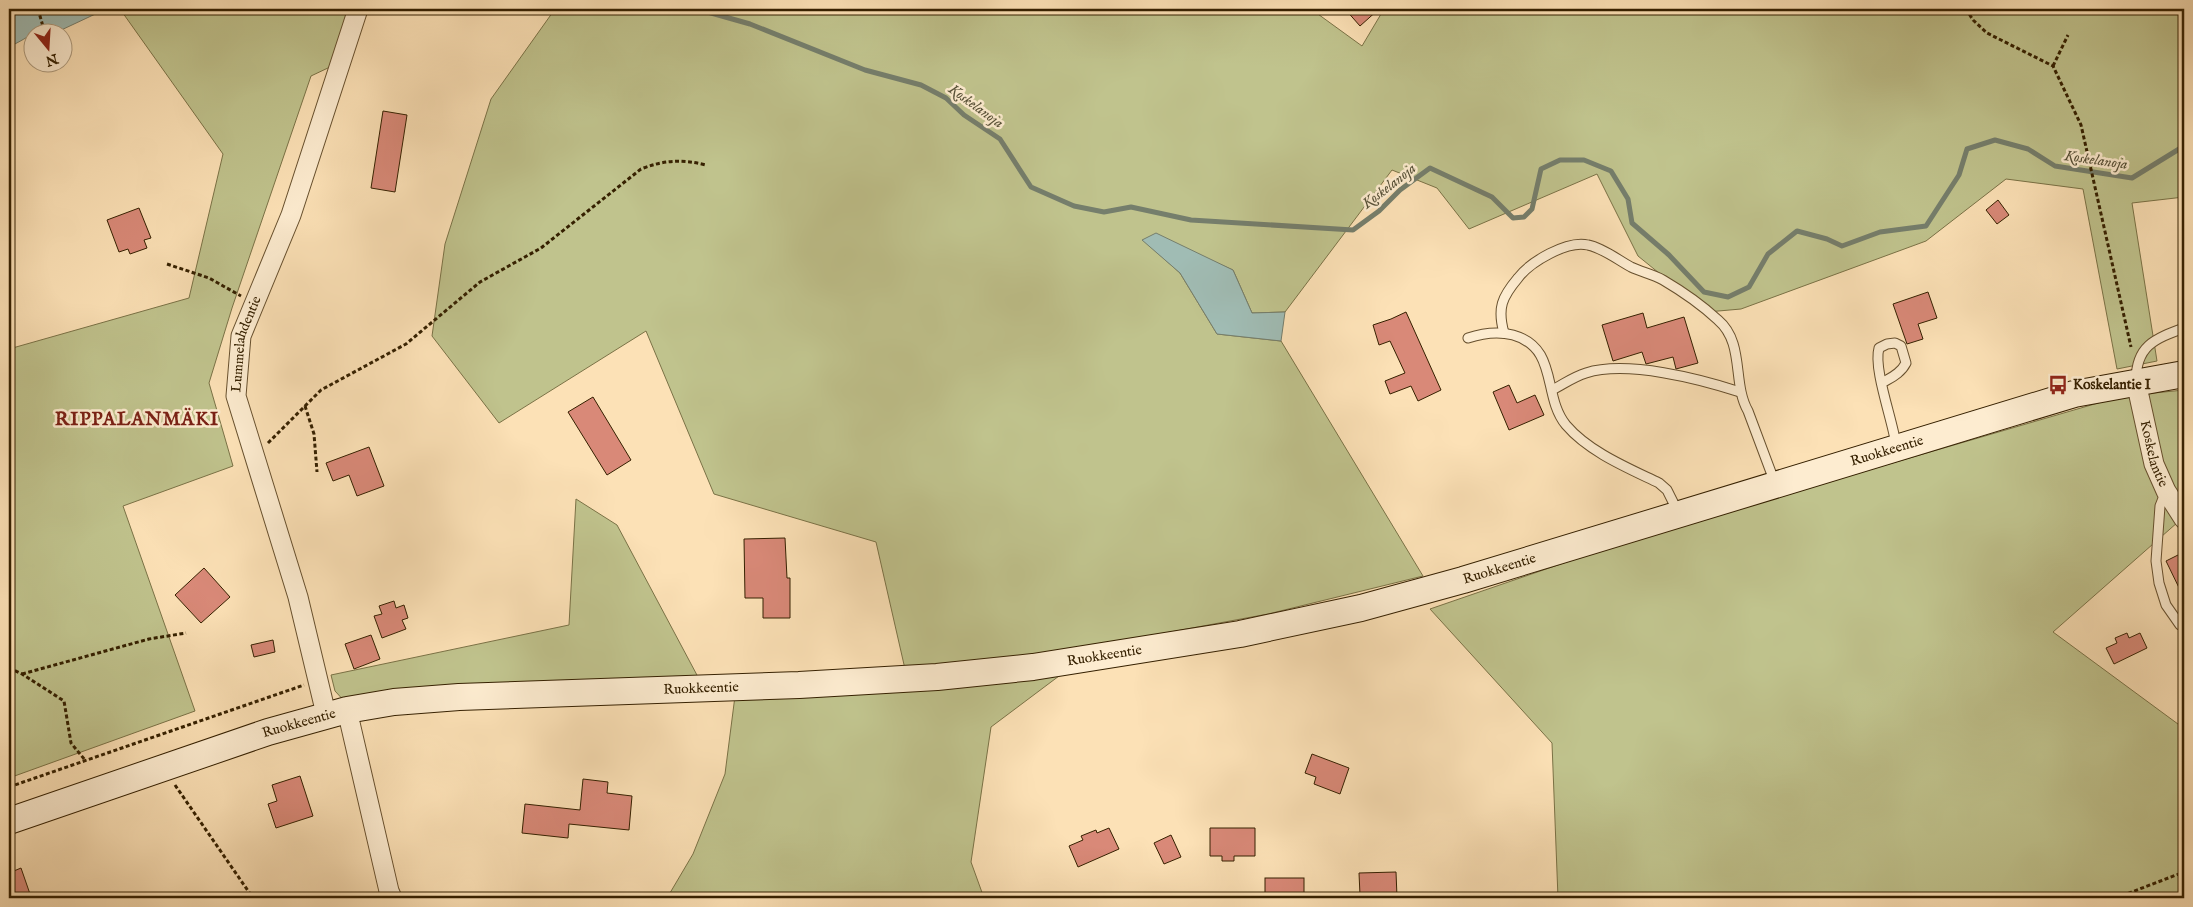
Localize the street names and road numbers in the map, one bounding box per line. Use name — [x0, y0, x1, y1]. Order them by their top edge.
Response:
street label: Lummelahdentie — [227, 293, 266, 393]
street label: Koskelantie — [2136, 419, 2172, 490]
street label: Ruokkeentie — [1848, 431, 1926, 471]
street label: Ruokkeentie — [1461, 549, 1539, 588]
street label: Ruokkeentie — [1066, 641, 1144, 670]
street label: Ruokkeentie — [663, 678, 740, 699]
street label: Ruokkeentie — [260, 704, 338, 742]

